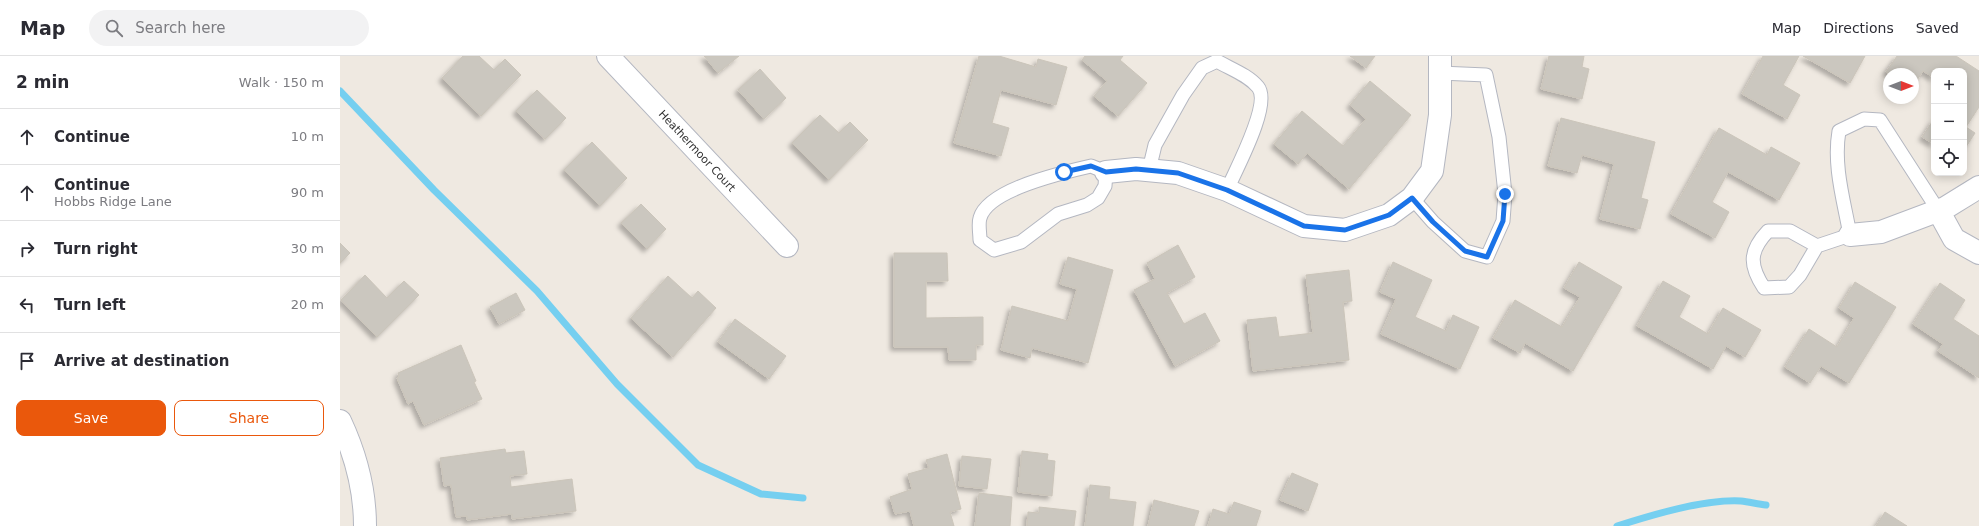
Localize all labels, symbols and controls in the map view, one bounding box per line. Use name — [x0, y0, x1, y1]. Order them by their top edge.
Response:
search box — [89, 10, 369, 46]
text: Map — [20, 17, 65, 39]
icon: search — [103, 17, 125, 39]
text: Search here — [135, 19, 225, 37]
text: Map — [1772, 20, 1801, 36]
text: Directions — [1823, 20, 1894, 36]
text: Saved — [1916, 20, 1959, 36]
north arrow — [1883, 68, 1919, 104]
map controls — [1931, 68, 1967, 176]
button: + — [1931, 68, 1967, 104]
text: 2 min — [16, 72, 69, 92]
text: Walk · 150 m — [239, 75, 324, 90]
button: − — [1931, 104, 1967, 140]
street label: Heathermoor Court — [656, 108, 739, 195]
icon: ahead — [16, 126, 38, 148]
text: Continue — [54, 128, 130, 146]
text: 10 m — [291, 129, 324, 144]
button: locate — [1931, 140, 1967, 176]
route start — [1055, 163, 1073, 181]
text: Continue — [54, 176, 130, 194]
icon: ahead — [16, 182, 38, 204]
text: 90 m — [291, 185, 324, 200]
route end — [1496, 185, 1514, 203]
text: Hobbs Ridge Lane — [54, 194, 172, 209]
icon: right — [16, 238, 38, 260]
text: Turn right — [54, 240, 138, 258]
text: 30 m — [291, 241, 324, 256]
icon: left — [16, 294, 38, 316]
text: Turn left — [54, 296, 126, 314]
text: 20 m — [291, 297, 324, 312]
icon: arrive — [16, 350, 38, 372]
text: Arrive at destination — [54, 352, 229, 370]
button: Save — [16, 400, 166, 436]
button: Share — [174, 400, 324, 436]

